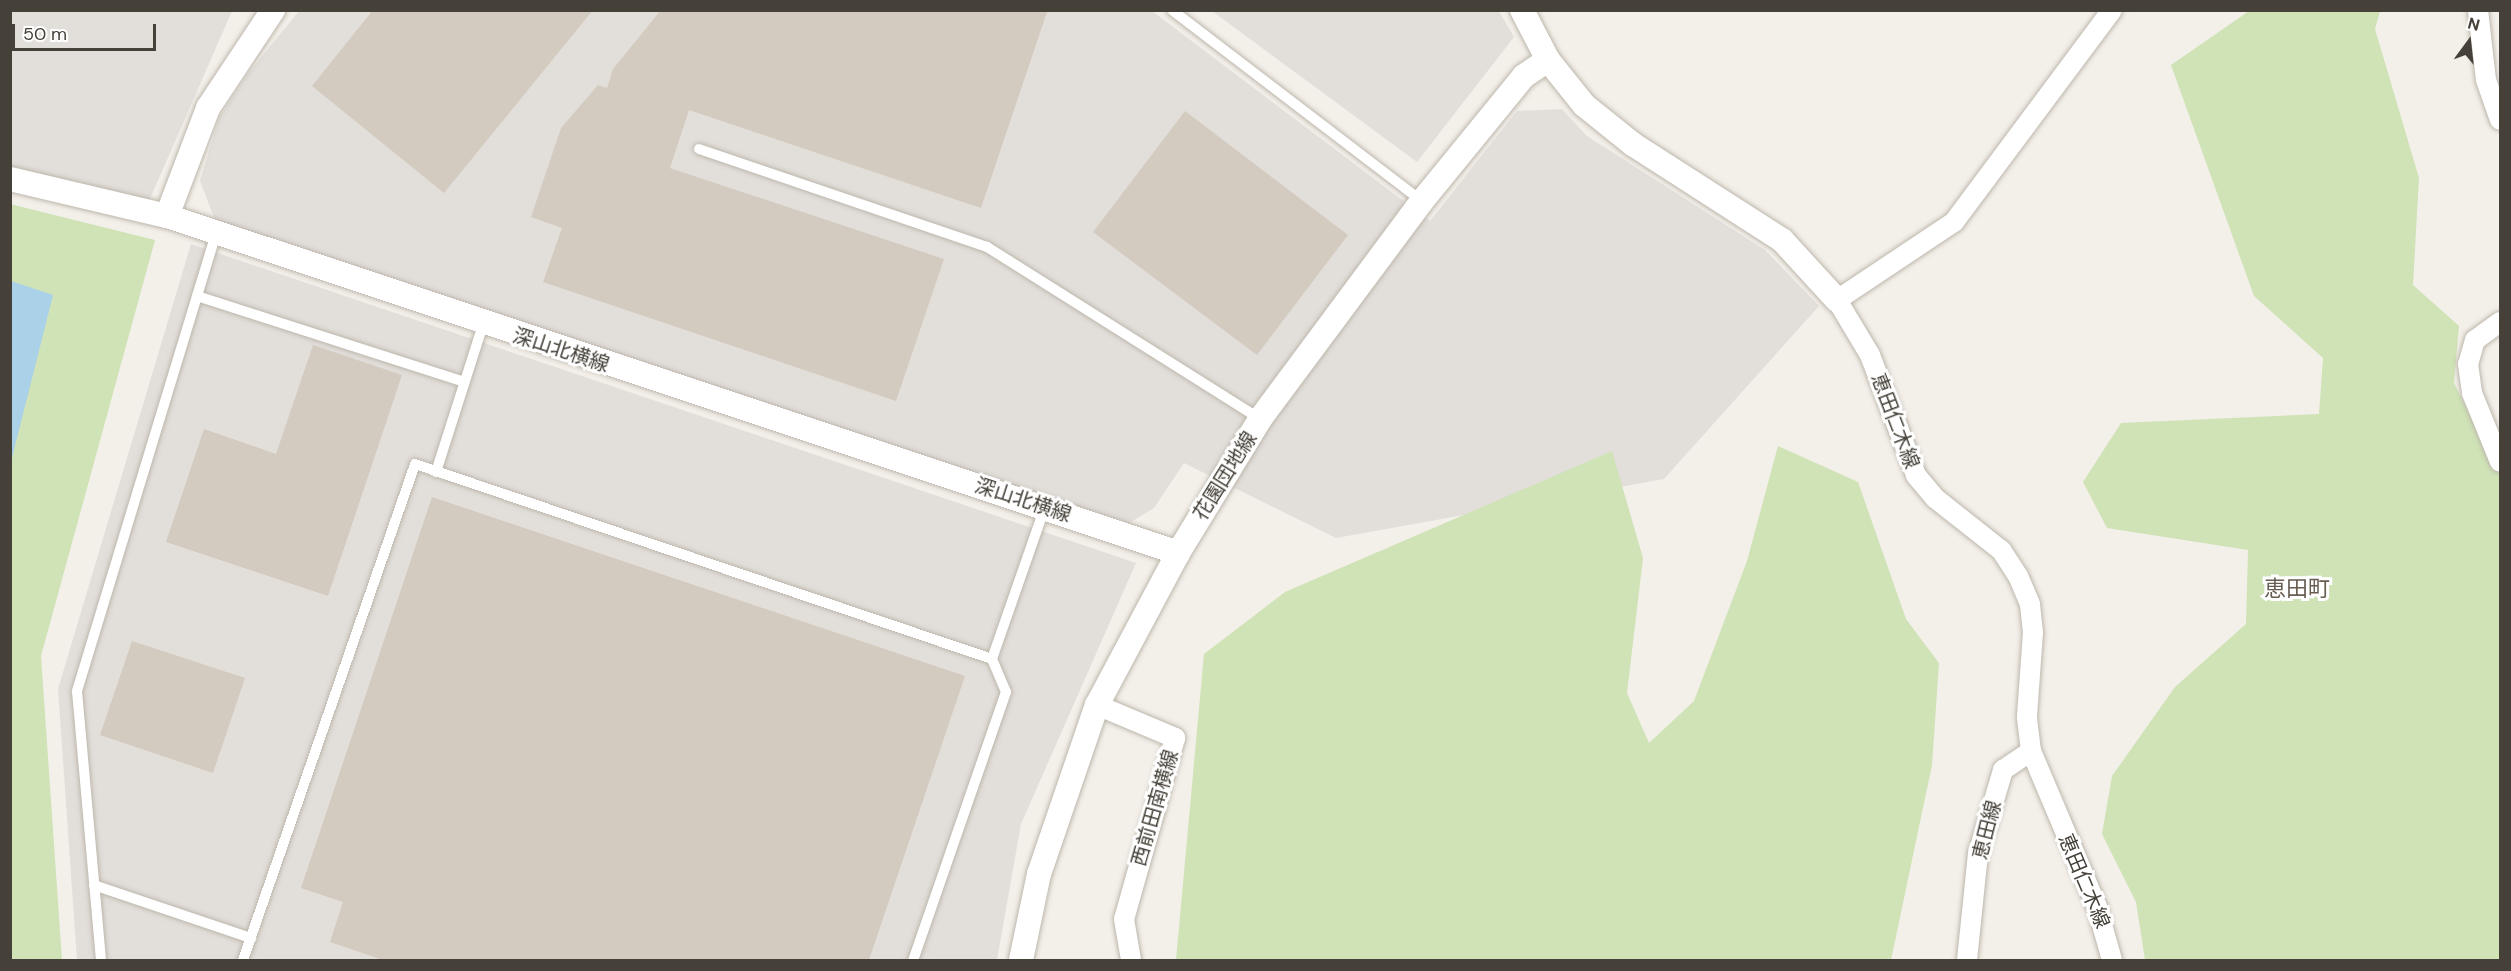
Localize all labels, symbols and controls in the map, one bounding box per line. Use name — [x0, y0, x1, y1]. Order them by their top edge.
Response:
scale bar — [15, 12, 159, 50]
north arrow — [2439, 12, 2499, 72]
text: N — [2465, 12, 2482, 36]
text: 50 m — [23, 22, 67, 46]
street label: 深山北横線 — [510, 323, 612, 377]
street label: 恵田仁木線 — [1866, 370, 1924, 472]
street label: 花園団地線 — [1188, 427, 1262, 525]
street label: 深山北横線 — [972, 473, 1074, 527]
district label: 恵田町 — [2264, 576, 2330, 602]
street label: 西前田南横線 — [1127, 747, 1183, 869]
street label: 恵田線 — [1968, 798, 2006, 862]
street label: 恵田仁木線 — [2053, 830, 2115, 932]

